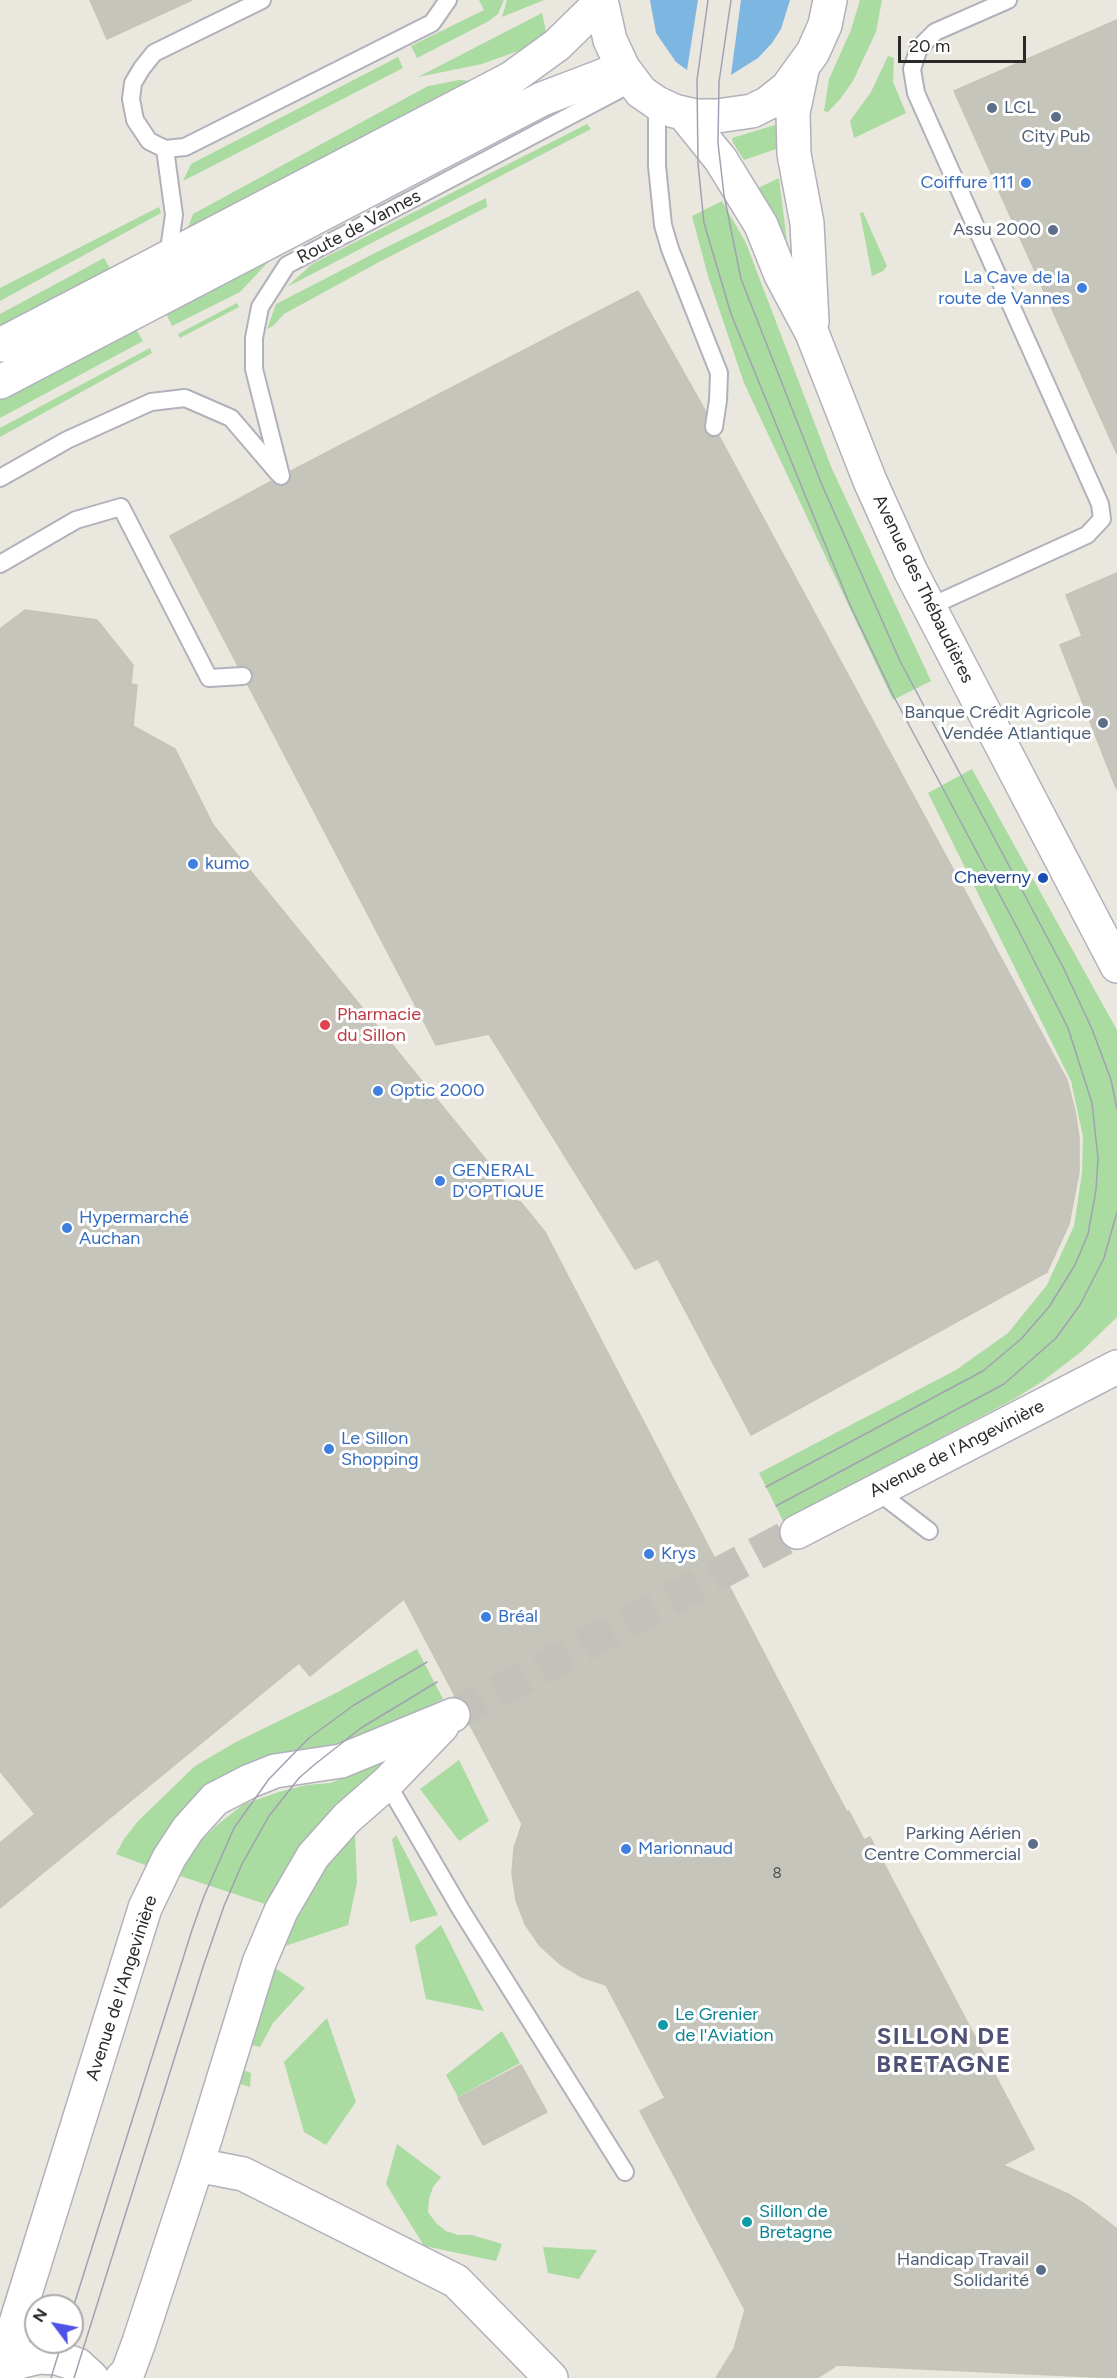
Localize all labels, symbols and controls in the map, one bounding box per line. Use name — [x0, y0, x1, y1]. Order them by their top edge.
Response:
scale bar — [901, 24, 1028, 62]
text: 20 m — [909, 35, 950, 57]
place label: LCL — [1004, 97, 1036, 119]
marker: LCL — [985, 101, 999, 115]
marker: City Pub — [1049, 110, 1063, 124]
place label: City Pub — [1022, 126, 1090, 148]
place label: Coiffure 111 — [920, 172, 1014, 194]
marker: Coiffure 111 — [1019, 176, 1033, 190]
street label: Route de Vannes — [294, 185, 424, 269]
place label: Assu 2000 — [953, 219, 1041, 241]
marker: Assu 2000 — [1046, 223, 1060, 237]
place label: La Cave de la route de Vannes — [938, 267, 1070, 310]
marker: La Cave de la route de Vannes — [1075, 281, 1089, 295]
street label: Avenue des Thébaudières — [868, 491, 978, 687]
place label: Banque Crédit Agricole Vendée Atlantique — [904, 702, 1091, 744]
marker: Banque Crédit Agricole Vendée Atlantique — [1096, 716, 1110, 730]
place label: kumo — [205, 853, 250, 875]
marker: kumo — [186, 857, 200, 871]
place label: Cheverny — [954, 867, 1031, 889]
marker: Cheverny — [1036, 871, 1050, 885]
place label: Pharmacie du Sillon — [337, 1004, 421, 1046]
marker: Pharmacie du Sillon — [318, 1018, 332, 1032]
place label: Optic 2000 — [390, 1080, 484, 1102]
marker: Optic 2000 — [371, 1084, 385, 1098]
place label: GENERAL D'OPTIQUE — [452, 1160, 545, 1202]
marker: GENERAL D'OPTIQUE — [433, 1174, 447, 1188]
place label: Hypermarché Auchan — [79, 1207, 189, 1250]
marker: Hypermarché Auchan — [60, 1221, 74, 1235]
street label: Avenue de l'Angevinière — [866, 1395, 1048, 1503]
place label: Le Sillon Shopping — [341, 1428, 419, 1470]
marker: Le Sillon Shopping — [322, 1442, 336, 1456]
place label: Krys — [661, 1543, 696, 1565]
marker: Krys — [642, 1547, 656, 1561]
place label: Bréal — [498, 1606, 538, 1628]
marker: Bréal — [479, 1610, 493, 1624]
place label: Parking Aérien Centre Commercial — [864, 1823, 1021, 1866]
marker: Parking Aérien Centre Commercial — [1026, 1837, 1040, 1851]
place label: Marionnaud — [638, 1838, 733, 1860]
marker: Marionnaud — [619, 1842, 633, 1856]
house number: 8 — [772, 1865, 782, 1883]
street label: Avenue de l'Angevinière — [82, 1893, 162, 2083]
place label: Le Grenier de l'Aviation — [675, 2004, 774, 2046]
marker: Le Grenier de l'Aviation — [656, 2018, 670, 2032]
district label: SILLON DE BRETAGNE — [876, 2023, 1012, 2079]
place label: Sillon de Bretagne — [759, 2201, 832, 2244]
marker: Sillon de Bretagne — [740, 2215, 754, 2229]
place label: Handicap Travail Solidarité — [897, 2249, 1029, 2292]
marker: Handicap Travail Solidarité — [1034, 2263, 1048, 2277]
north arrow — [24, 2294, 84, 2354]
text: N — [29, 2305, 51, 2326]

